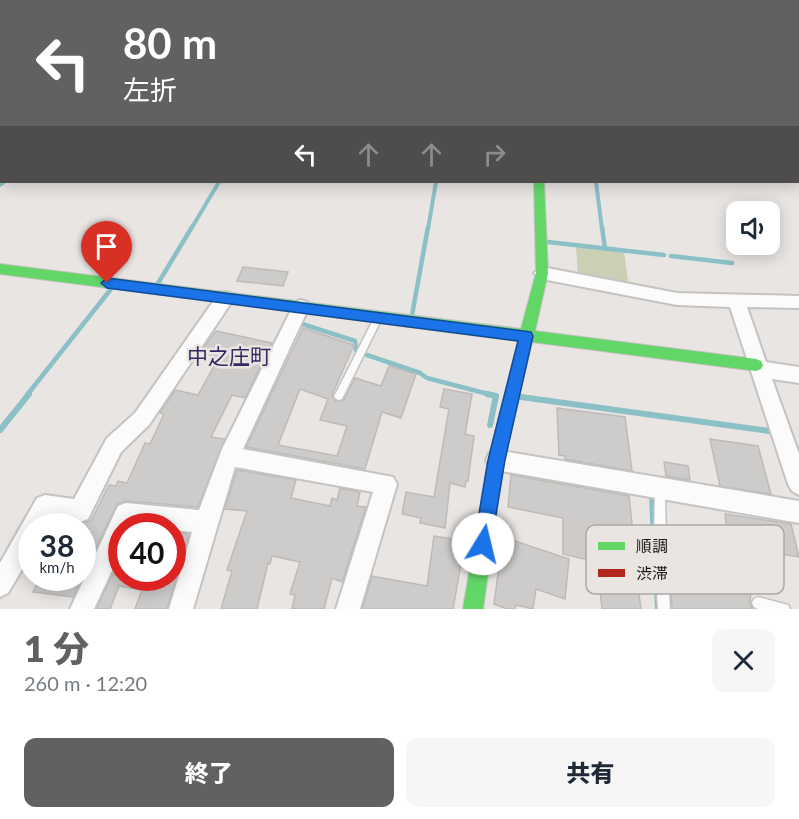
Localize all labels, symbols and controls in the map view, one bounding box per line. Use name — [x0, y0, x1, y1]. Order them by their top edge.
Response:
text: 80 m — [123, 18, 217, 68]
icon: left — [24, 24, 102, 102]
text: 左折 — [123, 73, 177, 106]
icon: left — [289, 138, 322, 171]
icon: ahead — [352, 138, 385, 171]
icon: ahead — [415, 138, 448, 171]
icon: right — [478, 138, 511, 171]
map controls — [726, 201, 780, 255]
button: sound — [726, 201, 780, 255]
pin — [81, 221, 132, 283]
icon: arrive — [90, 230, 123, 263]
district label: 中之庄町 — [187, 343, 271, 368]
position arrow — [451, 512, 515, 576]
speed limit sign: 40 — [108, 513, 186, 591]
legend — [586, 525, 784, 594]
text: 38 — [40, 527, 74, 563]
text: 順調 — [636, 536, 668, 555]
text: km/h — [39, 558, 75, 576]
text: 渋滞 — [636, 563, 668, 582]
text: 1 分 — [24, 626, 89, 670]
button: close — [712, 629, 775, 692]
text: 260 m · 12:20 — [24, 671, 147, 695]
button: 終了 — [24, 738, 394, 807]
button: 共有 — [406, 738, 775, 807]

